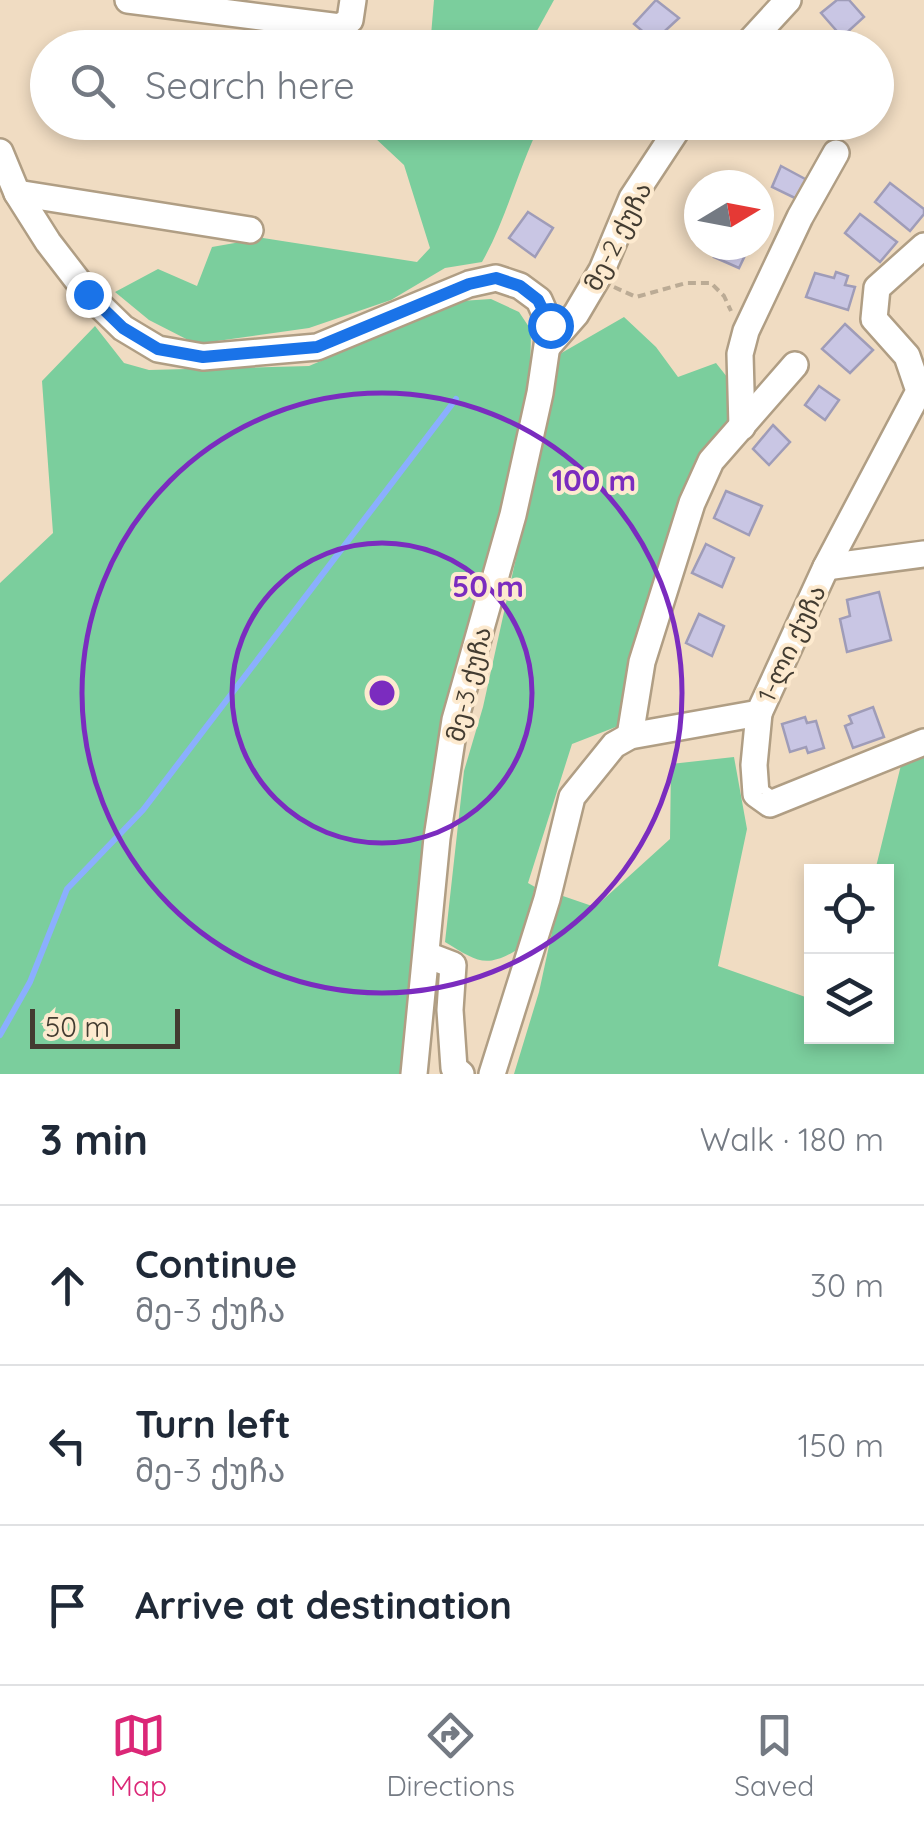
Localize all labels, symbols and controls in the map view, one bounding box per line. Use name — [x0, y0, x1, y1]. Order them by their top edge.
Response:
search box — [30, 30, 894, 140]
icon: search — [65, 58, 120, 113]
text: Search here — [145, 61, 355, 109]
north arrow — [684, 170, 774, 260]
street label: მე-2 ქუჩა — [576, 176, 658, 296]
route end — [66, 272, 112, 318]
route start — [528, 303, 574, 349]
text: 100 m — [552, 461, 636, 499]
text: 50 m — [452, 567, 524, 605]
street label: 1-ლი ქუჩა — [750, 579, 833, 707]
street label: მე-3 ქუჩა — [439, 623, 497, 745]
centre of rings — [364, 675, 400, 711]
map controls — [804, 864, 894, 1044]
button: locate — [804, 864, 894, 954]
button: layers — [804, 954, 894, 1044]
scale bar — [30, 1004, 180, 1048]
text: 50 m — [45, 1009, 110, 1044]
text: 3 min — [40, 1113, 148, 1166]
text: Walk · 180 m — [700, 1119, 884, 1159]
text: Continue — [135, 1240, 297, 1288]
icon: ahead — [40, 1258, 95, 1313]
text: 30 m — [810, 1265, 884, 1305]
text: მე-3 ქუჩა — [135, 1290, 285, 1330]
text: Turn left — [135, 1400, 291, 1448]
icon: left — [40, 1418, 95, 1473]
text: 150 m — [798, 1425, 884, 1465]
text: მე-3 ქუჩა — [135, 1450, 285, 1490]
icon: arrive — [40, 1578, 95, 1633]
text: Arrive at destination — [135, 1581, 512, 1629]
tab: Map — [110, 1708, 167, 1803]
tab: Directions — [386, 1708, 515, 1803]
tab: Saved — [734, 1708, 814, 1803]

